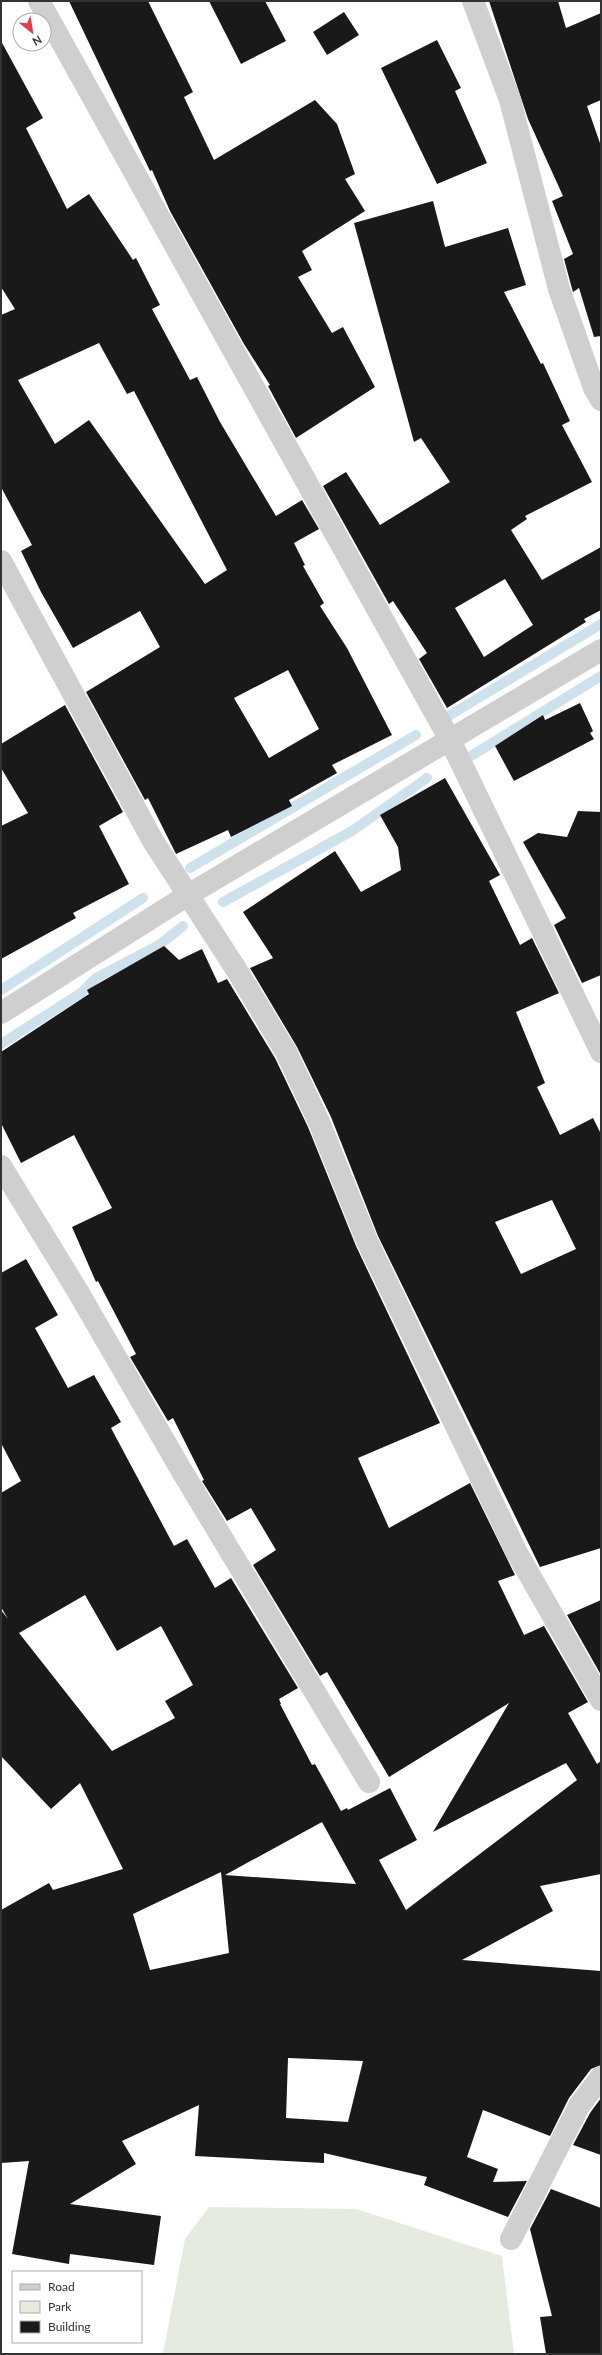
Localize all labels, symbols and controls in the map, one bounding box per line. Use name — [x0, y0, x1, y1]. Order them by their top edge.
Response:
north arrow — [12, 12, 52, 52]
text: N — [30, 33, 44, 49]
legend — [12, 2271, 142, 2343]
text: Road — [48, 2279, 75, 2294]
text: Park — [48, 2299, 72, 2314]
text: Building — [48, 2319, 91, 2334]

